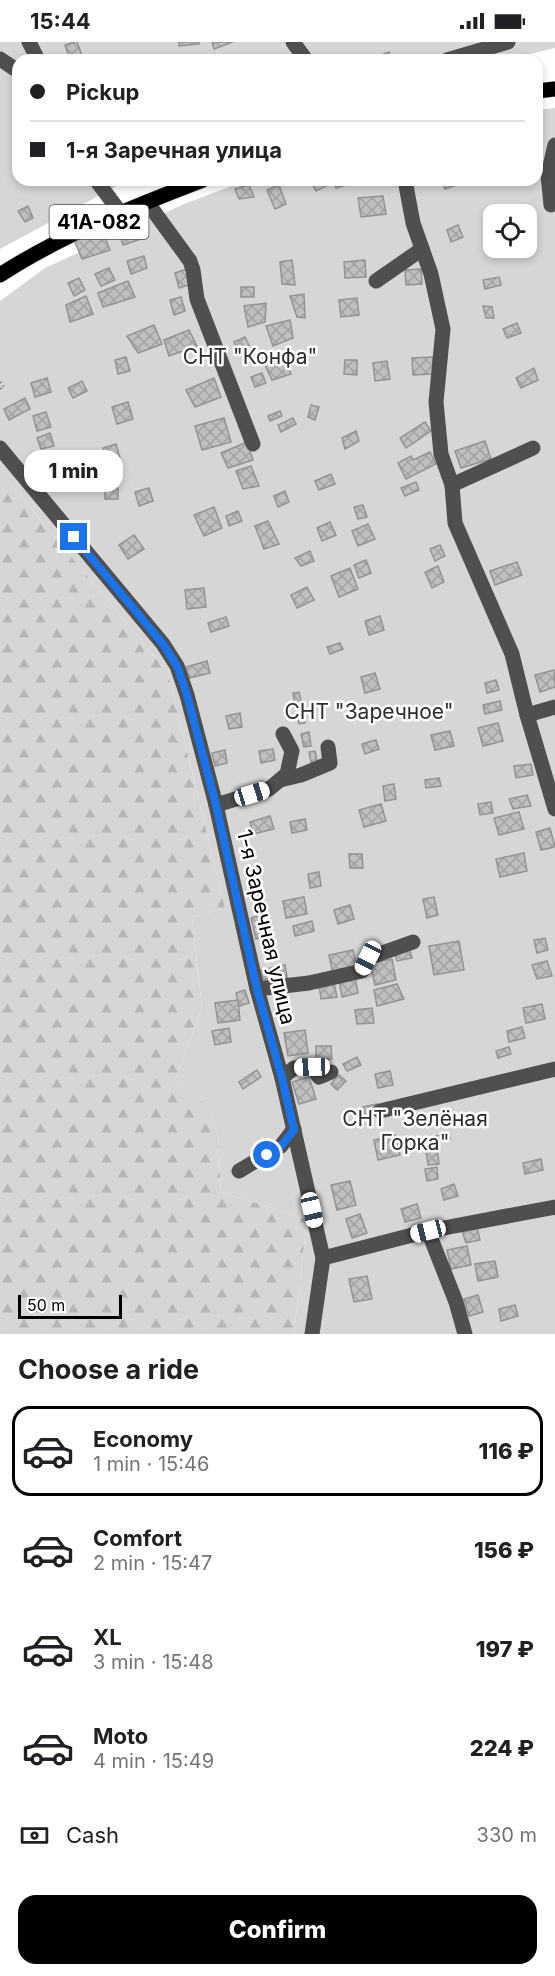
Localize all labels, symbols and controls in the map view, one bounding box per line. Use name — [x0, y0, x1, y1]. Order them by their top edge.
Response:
text: 15:44 — [30, 8, 91, 34]
text: Pickup — [66, 79, 140, 105]
text: 1-я Заречная улица — [66, 137, 282, 163]
map controls — [483, 204, 537, 258]
button: locate — [483, 204, 537, 258]
road number: 41А-082 — [50, 205, 148, 239]
park label: СНТ "Конфа" — [183, 344, 317, 369]
callout: 1 min — [25, 450, 124, 492]
text: 1 min — [48, 459, 99, 483]
route end — [60, 523, 87, 550]
park label: СНТ "Заречное" — [284, 699, 454, 724]
car — [232, 780, 272, 808]
street label: 1-я Заречная улица — [232, 827, 301, 1027]
car — [352, 938, 384, 978]
car — [294, 1057, 330, 1077]
park label: СНТ "Зелёная Горка" — [342, 1106, 488, 1155]
route start — [253, 1141, 280, 1168]
car — [299, 1190, 325, 1230]
car — [408, 1218, 448, 1244]
scale bar — [18, 1292, 122, 1320]
text: 50 m — [27, 1295, 65, 1315]
text: Choose a ride — [18, 1353, 199, 1386]
icon: car — [21, 1424, 75, 1478]
text: Economy — [93, 1426, 193, 1452]
text: 116 ₽ — [479, 1438, 534, 1464]
text: 1 min · 15:46 — [93, 1452, 209, 1476]
icon: car — [21, 1523, 75, 1577]
text: Comfort — [93, 1525, 182, 1551]
text: 156 ₽ — [474, 1537, 534, 1563]
text: 2 min · 15:47 — [93, 1551, 212, 1575]
icon: car — [21, 1622, 75, 1676]
text: XL — [93, 1624, 122, 1650]
text: 197 ₽ — [476, 1636, 534, 1662]
text: 3 min · 15:48 — [93, 1650, 214, 1674]
icon: car — [21, 1721, 75, 1775]
text: Moto — [93, 1723, 148, 1749]
text: 224 ₽ — [470, 1735, 534, 1761]
text: 4 min · 15:49 — [93, 1749, 214, 1773]
icon: cash — [18, 1819, 51, 1852]
text: Cash — [66, 1822, 119, 1848]
text: 330 m — [477, 1823, 537, 1847]
button: Confirm — [18, 1895, 537, 1964]

